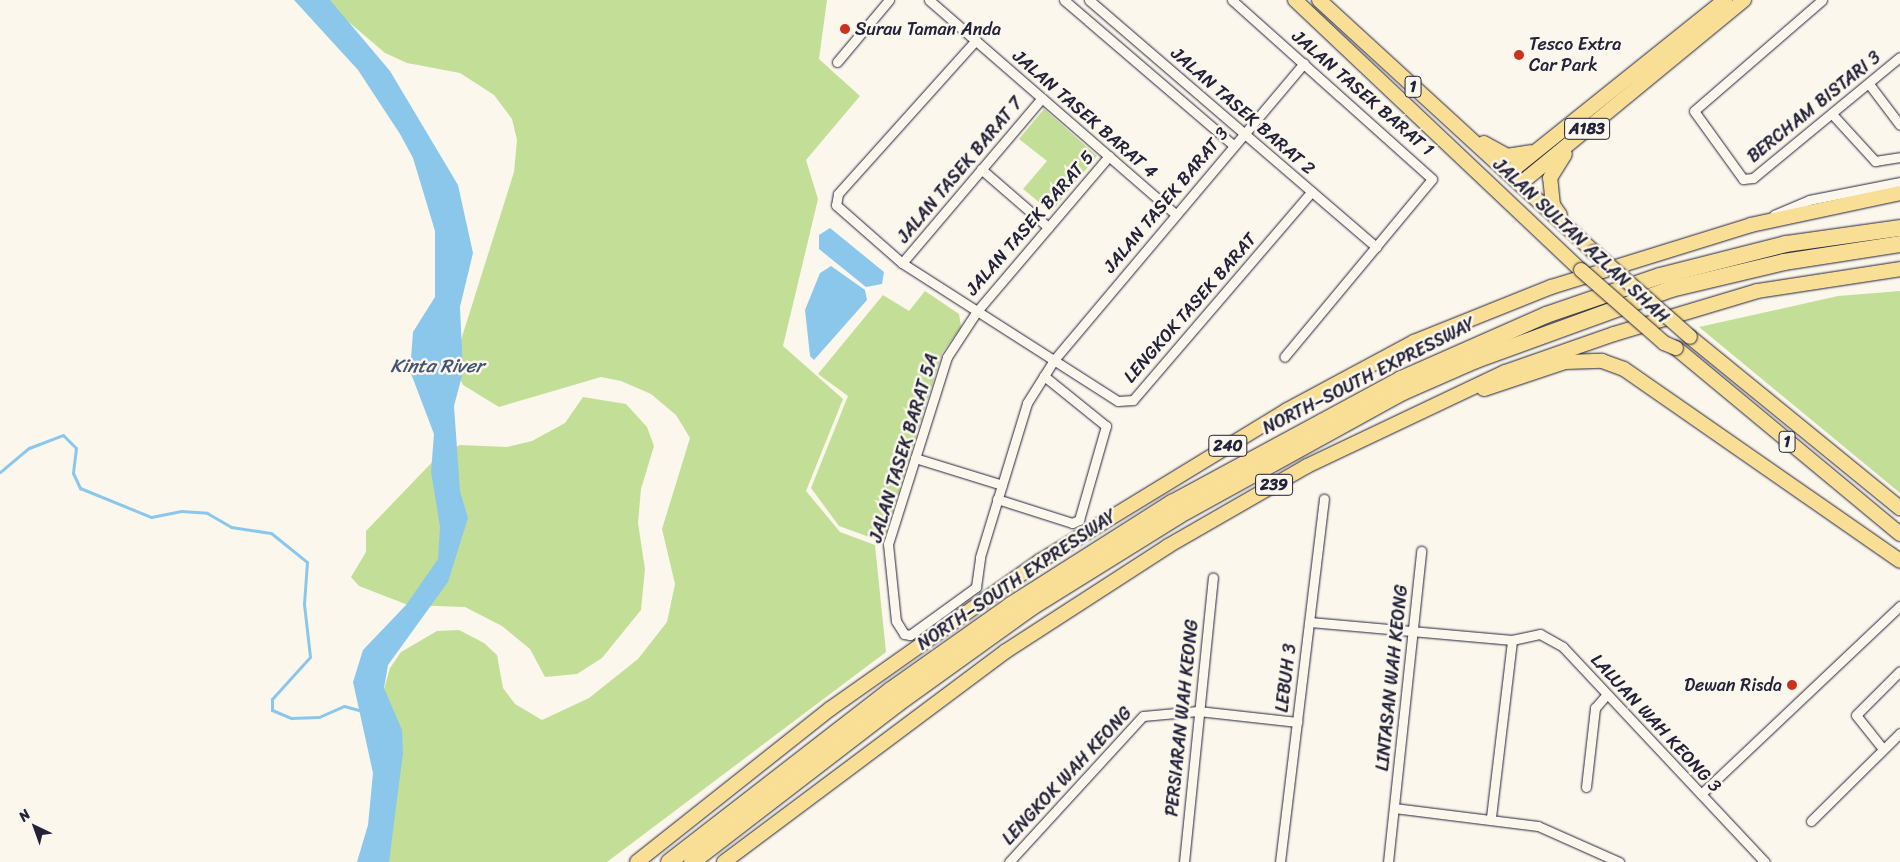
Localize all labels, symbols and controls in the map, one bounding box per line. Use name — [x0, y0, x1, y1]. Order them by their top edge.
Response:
place label: Surau Taman Anda — [855, 18, 1001, 40]
marker: Surau Taman Anda — [839, 23, 851, 35]
street label: JALAN TASEK BARAT 1 — [1288, 25, 1438, 161]
place label: Tesco Extra Car Park — [1529, 34, 1621, 76]
street label: JALAN TASEK BARAT 2 — [1167, 43, 1319, 179]
street label: JALAN TASEK BARAT 4 — [1008, 45, 1162, 183]
street label: BERCHAM BISTARI 3 — [1743, 46, 1885, 168]
marker: Tesco Extra Car Park — [1513, 49, 1525, 61]
road number: 1 — [1404, 74, 1422, 100]
street label: JALAN TASEK BARAT 7 — [893, 93, 1027, 247]
road number: A183 — [1563, 116, 1611, 142]
street label: JALAN TASEK BARAT 3 — [1099, 123, 1233, 277]
street label: JALAN TASEK BARAT 5 — [961, 146, 1099, 300]
street label: JALAN SULTAN AZLAN SHAH — [1488, 154, 1674, 328]
street label: LENGKOK TASEK BARAT — [1119, 229, 1261, 387]
street label: NORTH–SOUTH EXPRESSWAY — [1257, 312, 1481, 440]
street label: JALAN TASEK BARAT 5A — [865, 351, 943, 545]
water label: Kinta River — [391, 355, 483, 377]
road number: 1 — [1778, 428, 1796, 456]
road number: 240 — [1208, 432, 1248, 460]
road number: 239 — [1254, 472, 1294, 498]
street label: NORTH–SOUTH EXPRESSWAY — [912, 504, 1122, 656]
street label: LINTASAN WAH KEONG — [1372, 585, 1412, 771]
street label: PERSIARAN WAH KEONG — [1161, 619, 1203, 817]
street label: LEBUH 3 — [1271, 642, 1301, 714]
street label: LALUAN WAH KEONG 3 — [1586, 649, 1726, 797]
place label: Dewan Risda — [1683, 674, 1782, 696]
marker: Dewan Risda — [1786, 679, 1798, 691]
street label: LENGKOK WAH KEONG — [998, 703, 1136, 849]
north arrow — [10, 802, 60, 852]
text: N — [13, 803, 37, 828]

